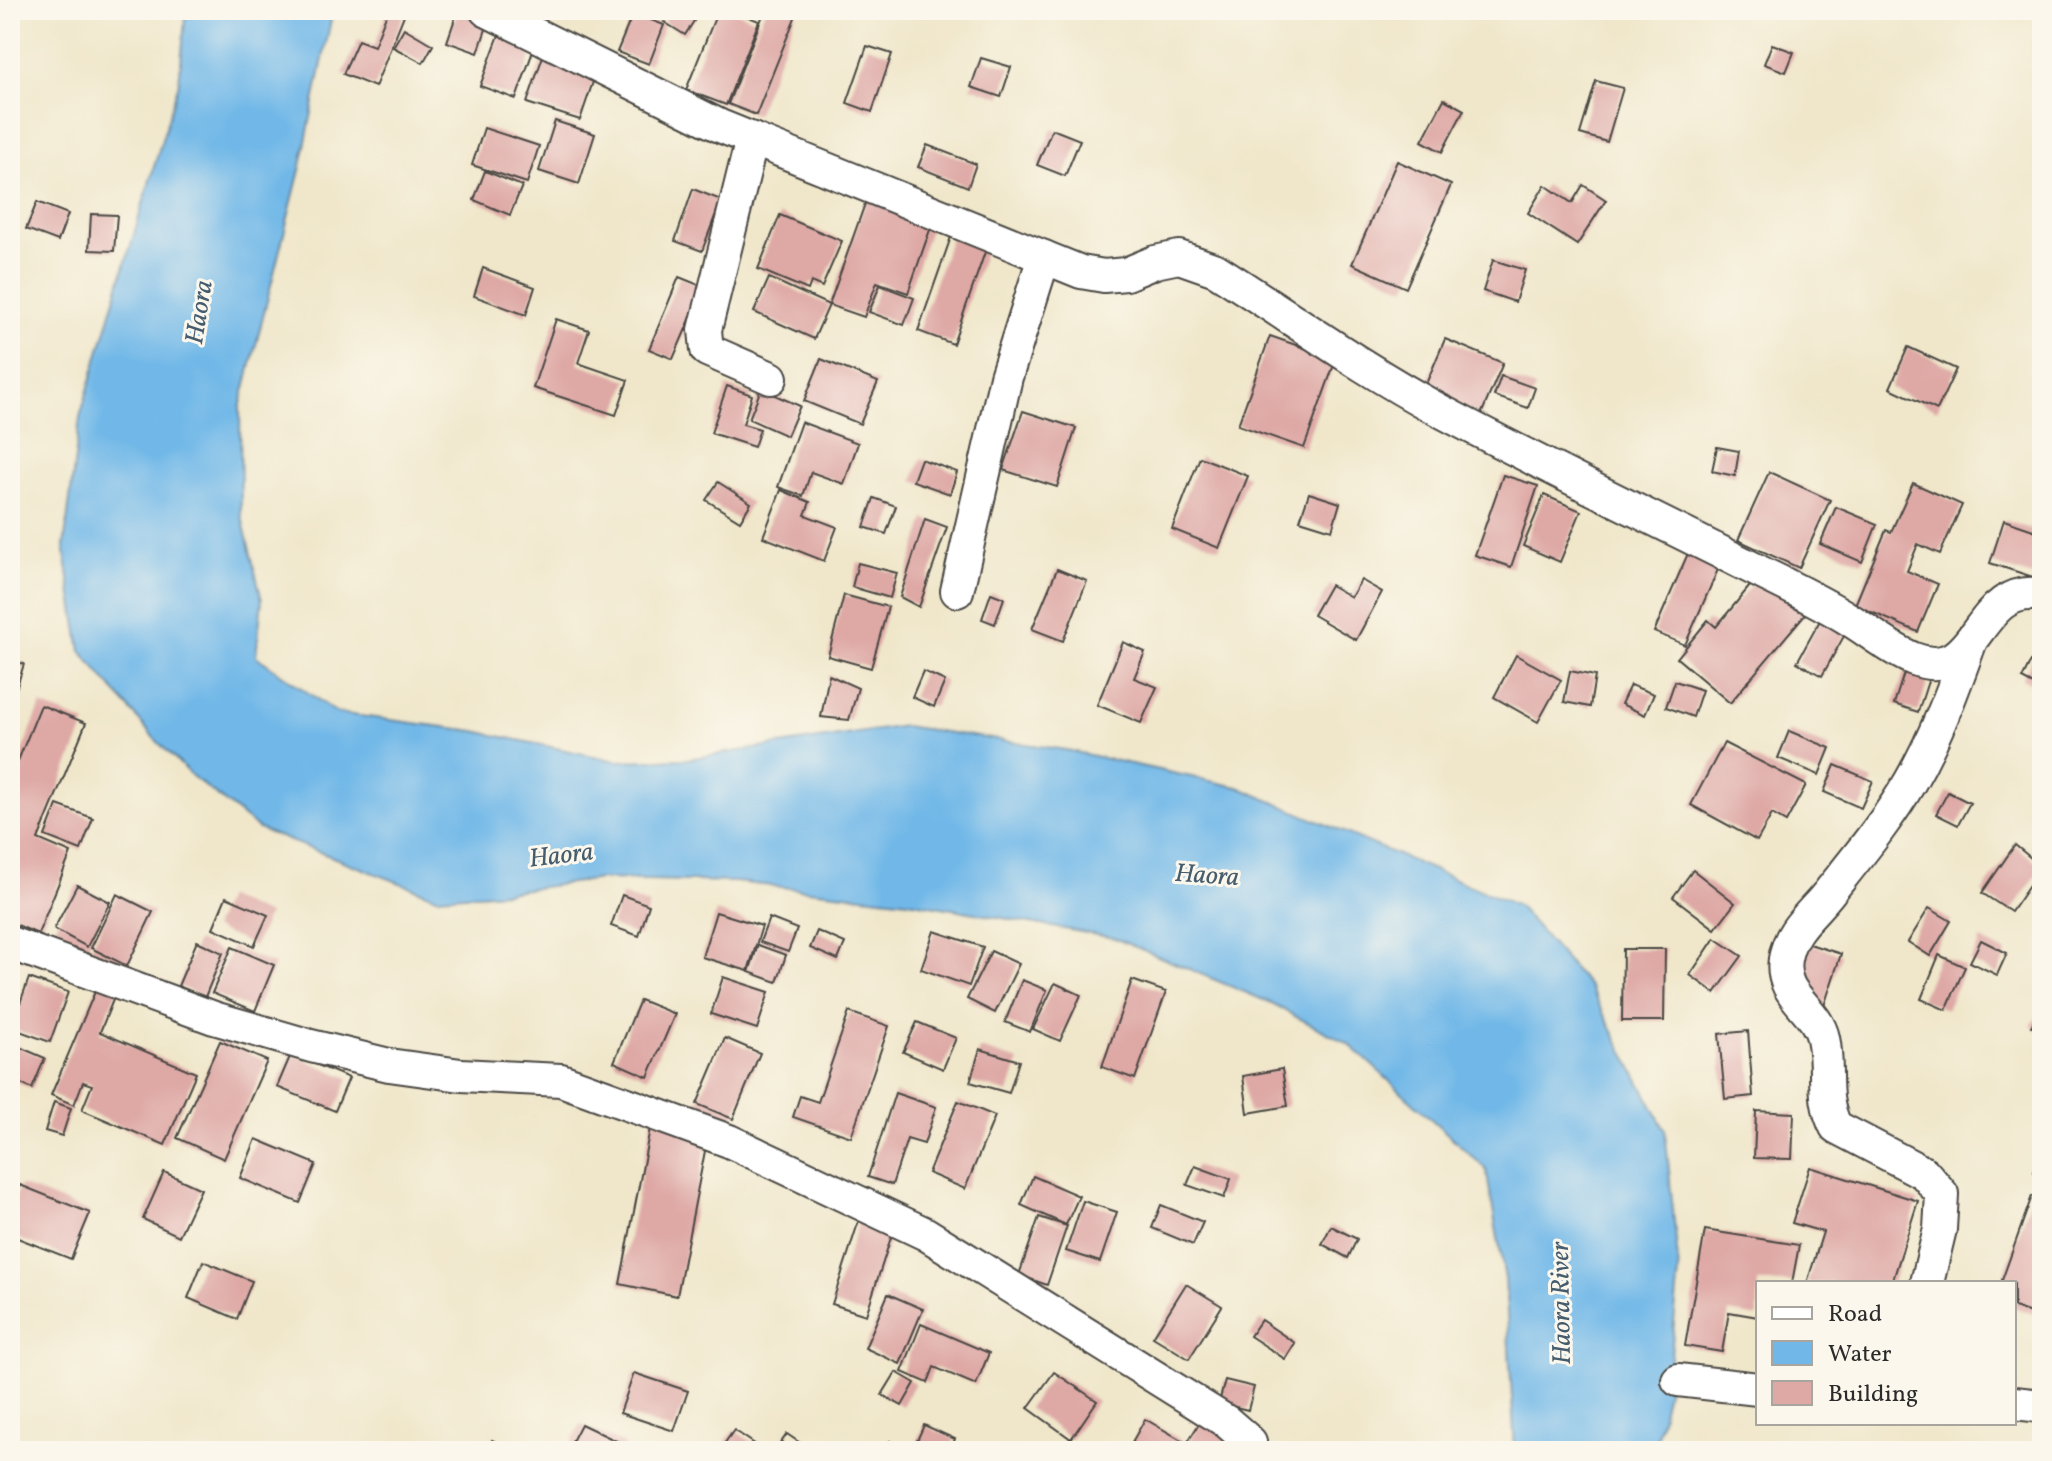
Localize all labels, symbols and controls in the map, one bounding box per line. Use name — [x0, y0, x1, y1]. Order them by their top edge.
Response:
water label: Haora — [177, 278, 223, 347]
water label: Haora — [527, 834, 595, 878]
water label: Haora — [1173, 856, 1240, 896]
water label: Haora River — [1543, 1241, 1581, 1365]
legend — [1756, 1281, 2016, 1425]
text: Road — [1828, 1298, 1882, 1332]
text: Water — [1828, 1338, 1892, 1372]
text: Building — [1828, 1378, 1918, 1412]

